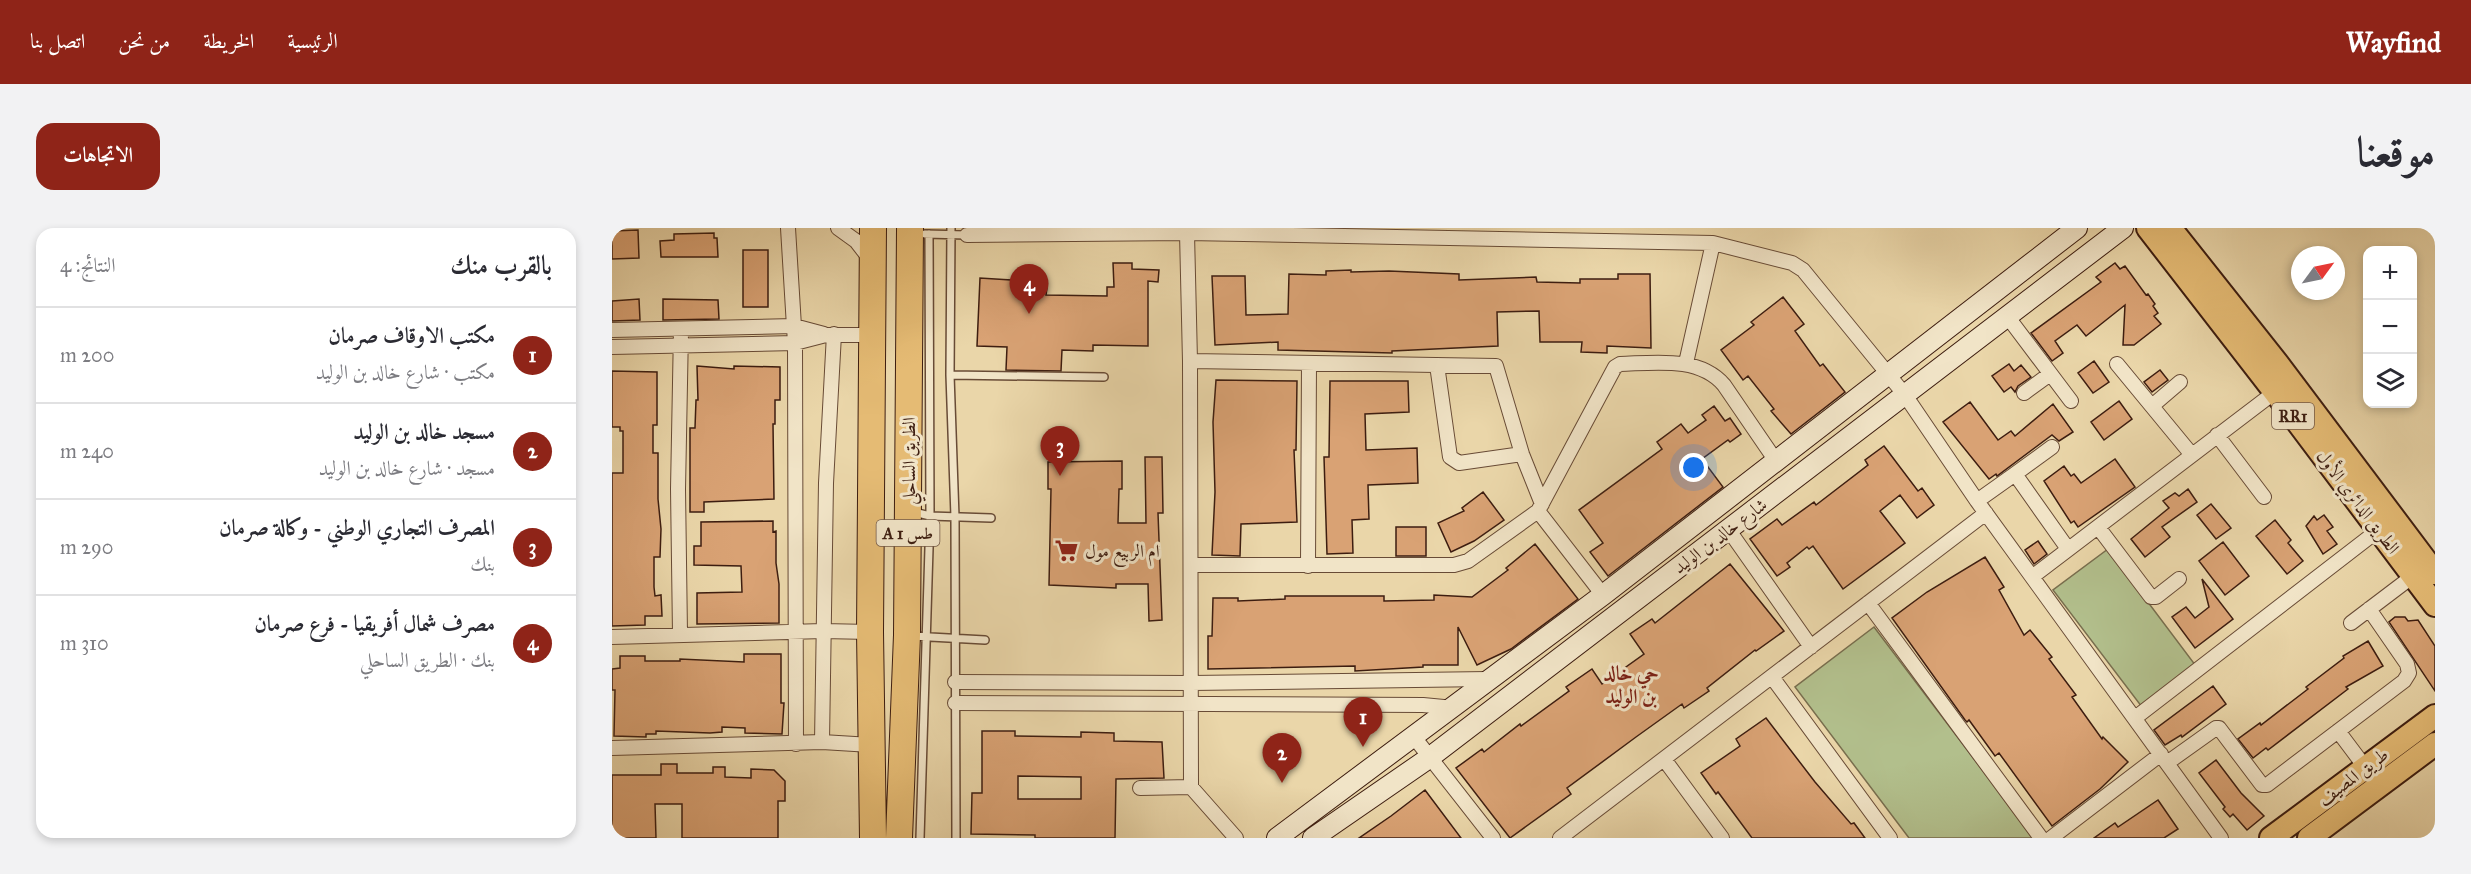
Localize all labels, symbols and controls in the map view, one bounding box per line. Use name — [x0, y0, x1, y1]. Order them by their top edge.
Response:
text: Wayfind — [2346, 25, 2441, 60]
text: اتصل بنا — [30, 28, 85, 54]
text: من نحن — [118, 28, 170, 54]
text: الخريطة — [203, 28, 254, 54]
text: الرئيسية — [287, 28, 338, 54]
button: الاتجاهات — [36, 123, 160, 190]
text: موقعنا — [2357, 126, 2435, 178]
north arrow — [2291, 246, 2345, 300]
map controls — [2363, 246, 2417, 408]
button: + — [2363, 246, 2417, 300]
text: بالقرب منك — [450, 249, 552, 281]
text: النتائج: 4 — [60, 253, 116, 277]
pin: 4 — [1010, 264, 1048, 314]
button: − — [2363, 300, 2417, 354]
text: مكتب الاوقاف صرمان — [328, 322, 495, 349]
text: 200 m — [60, 343, 114, 367]
text: 1 — [529, 343, 536, 367]
button: layers — [2363, 354, 2417, 408]
text: مكتب · شارع خالد بن الوليد — [316, 360, 495, 384]
road number: RR1 — [2272, 403, 2314, 429]
street label: الطريق الساحلي — [898, 417, 926, 505]
text: مسجد خالد بن الوليد — [353, 418, 495, 445]
pin: 3 — [1040, 426, 1080, 476]
text: 240 m — [60, 439, 114, 463]
text: 2 — [528, 439, 537, 463]
street label: الطريق الدائري الأول — [2309, 444, 2406, 561]
your location — [1679, 453, 1708, 482]
text: مسجد · شارع خالد بن الوليد — [318, 456, 495, 480]
street label: شارع خالد بن الوليد — [1669, 494, 1774, 582]
text: المصرف التجاري الوطني - وكالة صرمان — [219, 514, 495, 541]
road number: A 1 طس — [876, 520, 940, 546]
text: 290 m — [60, 535, 113, 559]
text: 3 — [529, 535, 537, 559]
supermarket icon: ام الربيع مول — [1054, 538, 1080, 564]
place label: ام الربيع مول — [1085, 540, 1160, 567]
text: بنك — [470, 552, 495, 576]
text: مصرف شمال أفريقيا - فرع صرمان — [254, 610, 495, 637]
text: 310 m — [60, 631, 109, 655]
text: 4 — [527, 631, 538, 655]
text: بنك · الطريق الساحلي — [360, 648, 495, 672]
district label: حي خالد بن الوليد — [1603, 661, 1659, 709]
pin: 1 — [1344, 698, 1383, 747]
pin: 2 — [1262, 734, 1302, 783]
street label: طريق المصيف — [2313, 743, 2393, 811]

